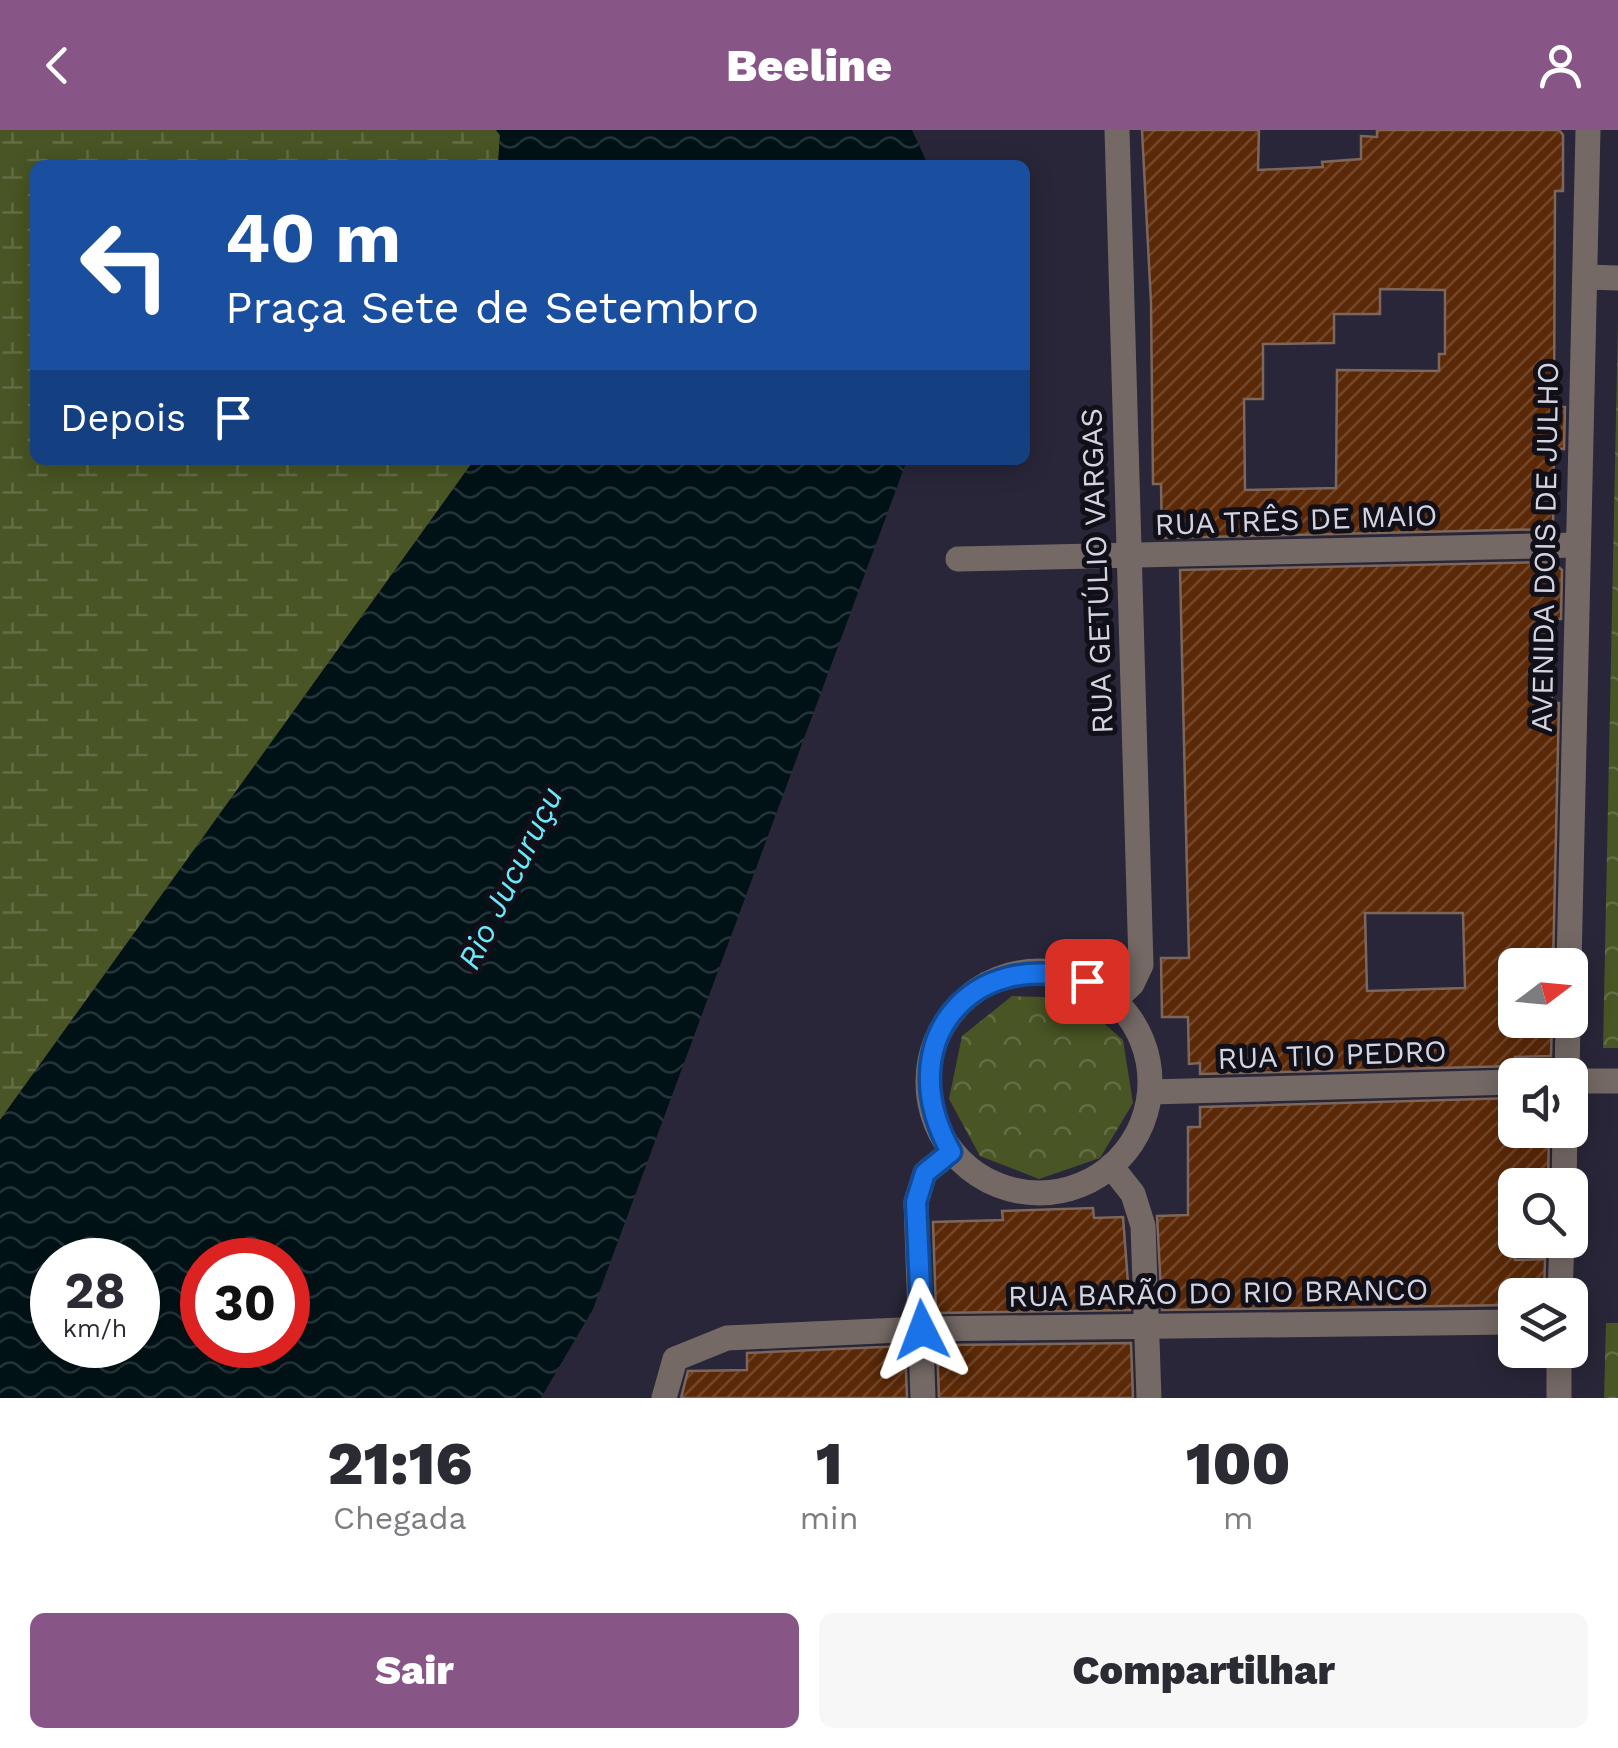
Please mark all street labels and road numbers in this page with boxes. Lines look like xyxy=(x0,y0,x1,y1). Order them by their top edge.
street label: AVENIDA DOIS DE JULHO xyxy=(1524,361,1565,733)
street label: RUA GETÚLIO VARGAS xyxy=(1073,408,1120,734)
street label: RUA TRÊS DE MAIO xyxy=(1154,497,1438,542)
street label: RUA TIO PEDRO xyxy=(1217,1033,1447,1076)
street label: RUA BARÃO DO RIO BRANCO xyxy=(1008,1271,1428,1314)

